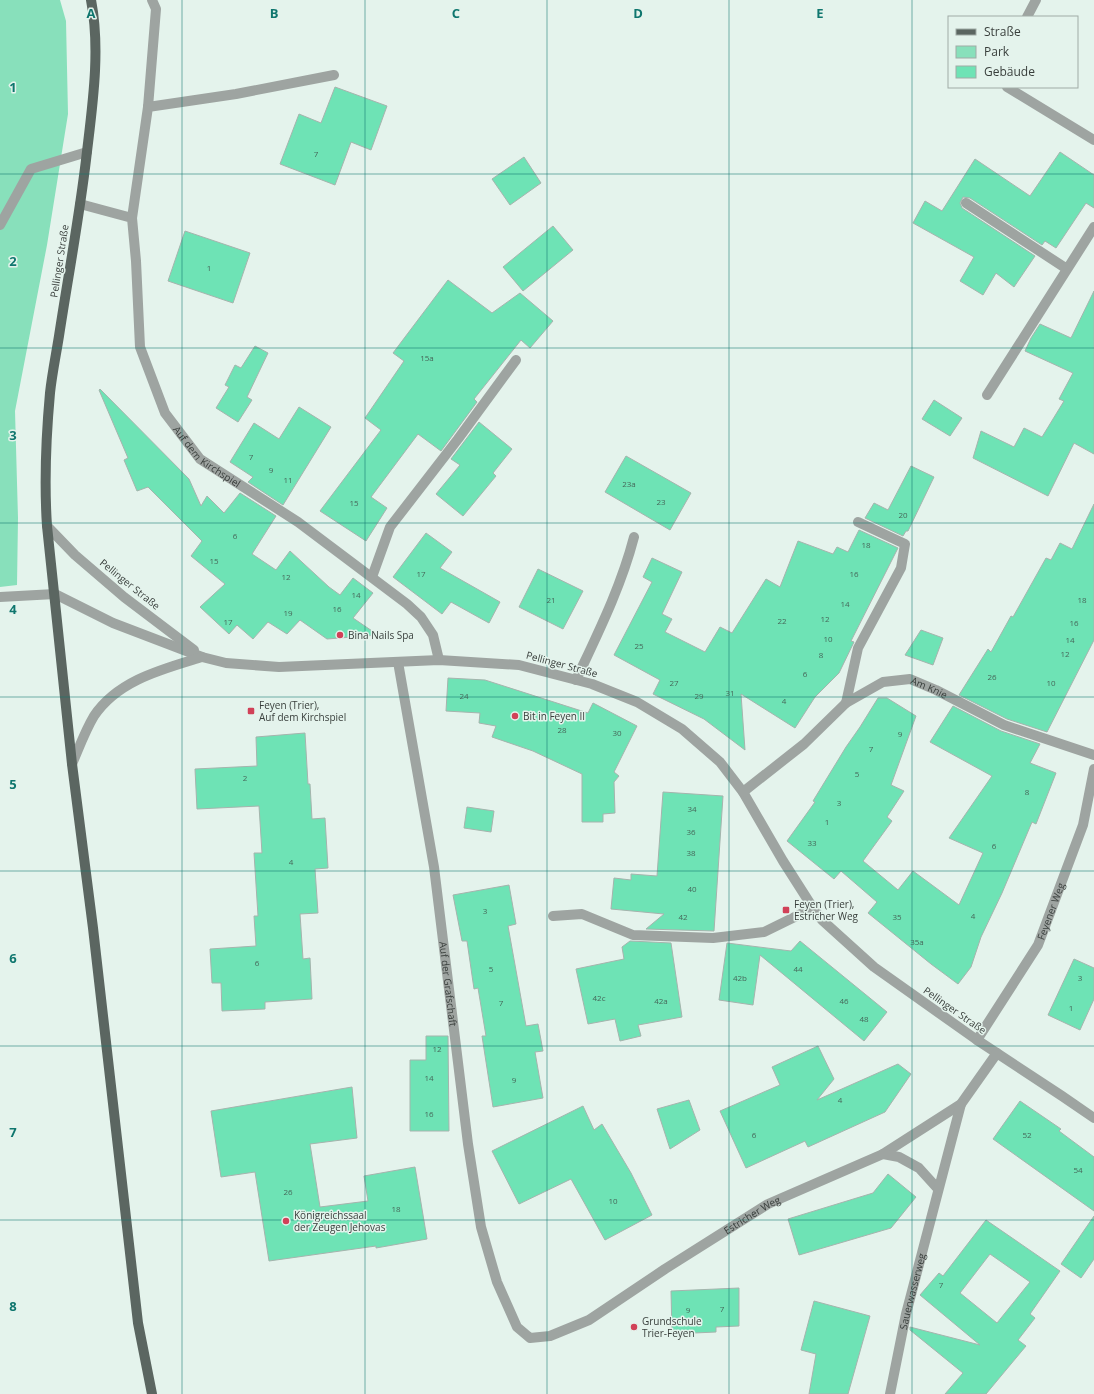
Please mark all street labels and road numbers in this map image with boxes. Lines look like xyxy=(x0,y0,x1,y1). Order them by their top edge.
street label: Pellinger Straße xyxy=(46,223,72,298)
street label: Auf dem Kirchspiel xyxy=(170,423,243,490)
street label: Pellinger Straße xyxy=(97,555,163,613)
street label: Pellinger Straße xyxy=(525,648,600,680)
street label: Am Knie xyxy=(909,673,950,702)
street label: Feyener Weg xyxy=(1034,880,1068,942)
street label: Auf der Grafschaft xyxy=(436,941,461,1028)
street label: Pellinger Straße xyxy=(921,983,989,1037)
street label: Estricher Weg xyxy=(721,1192,783,1237)
street label: Sauerwasserweg xyxy=(896,1251,929,1331)

